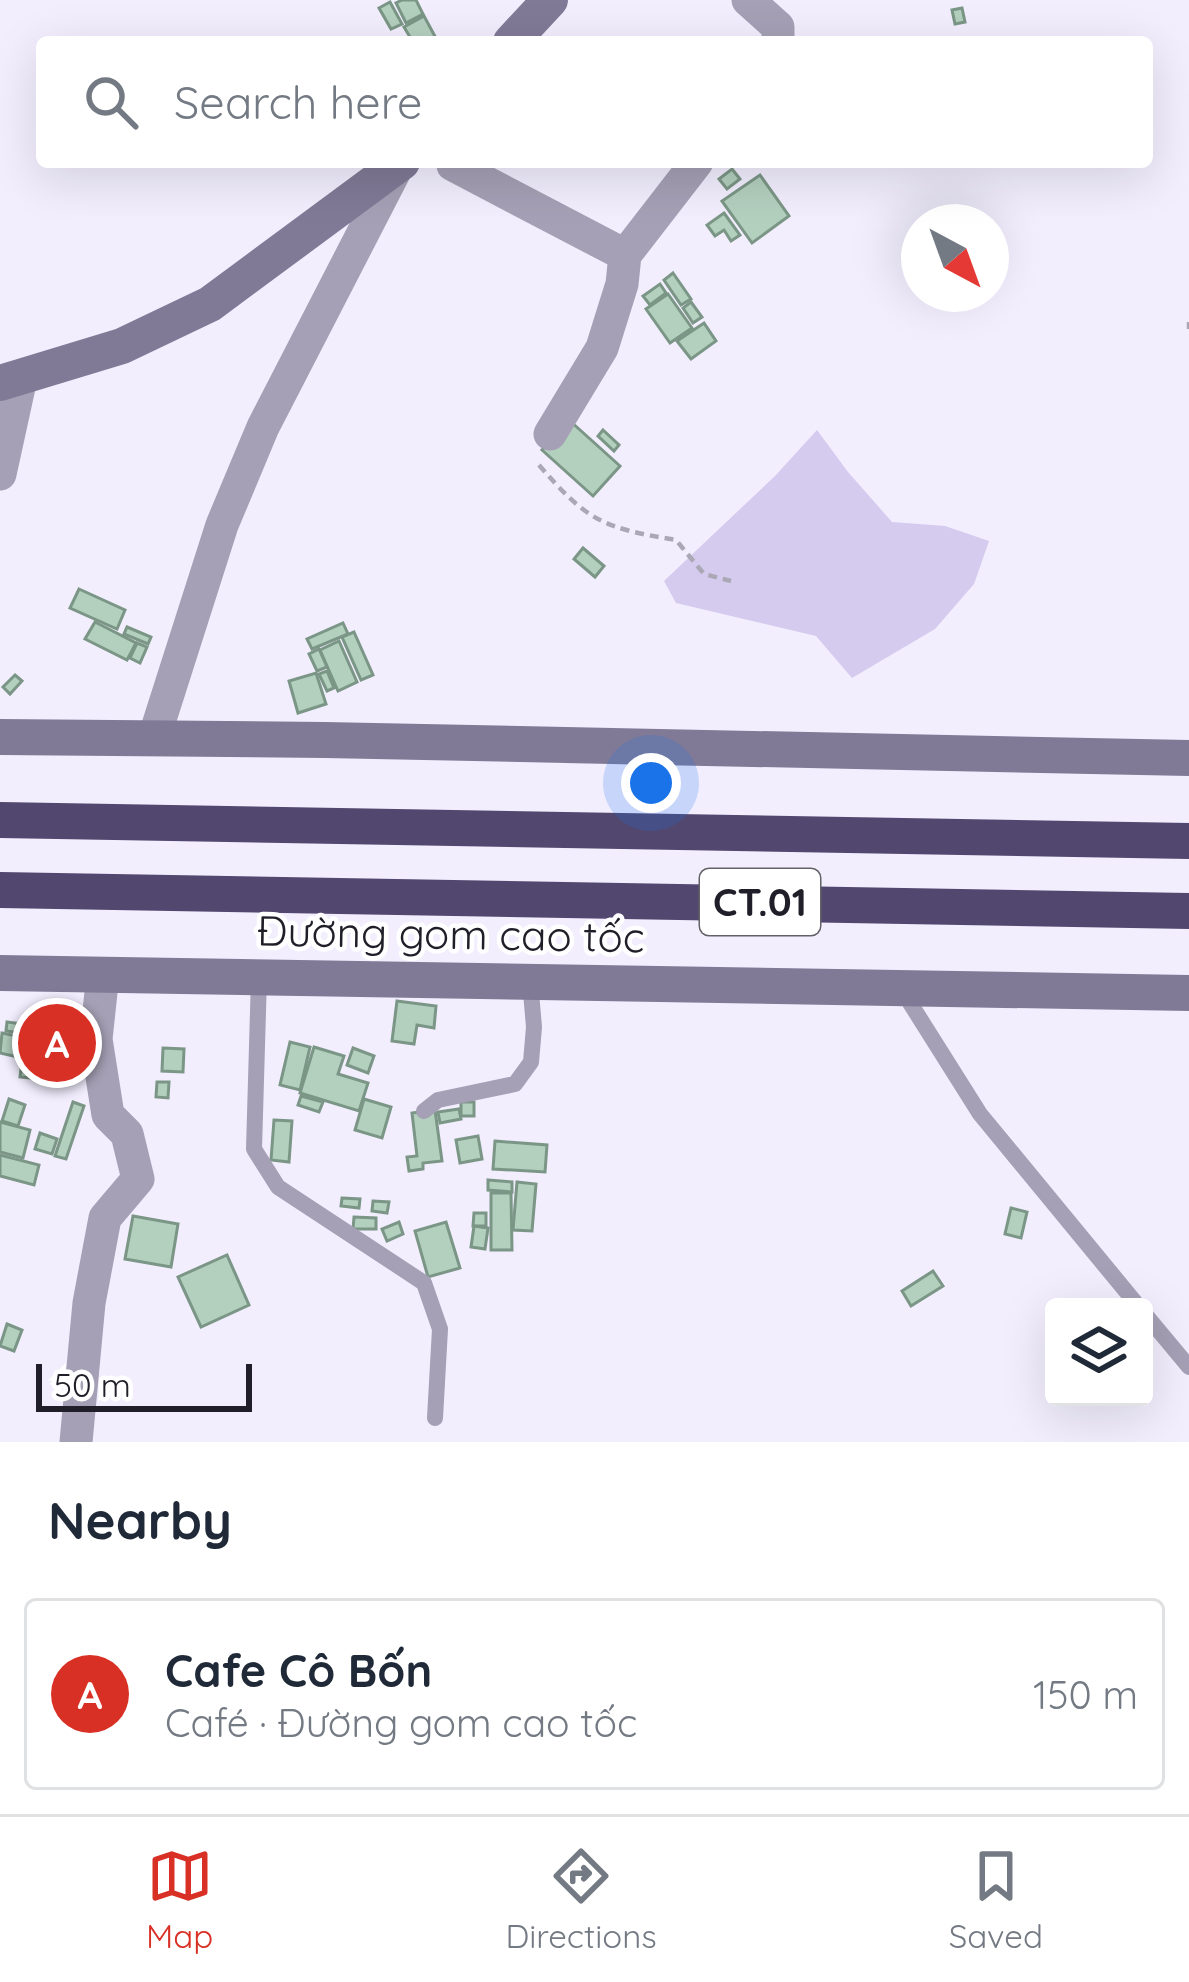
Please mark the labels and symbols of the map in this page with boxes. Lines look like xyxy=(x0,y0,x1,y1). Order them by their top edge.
north arrow xyxy=(901,204,1009,312)
your location xyxy=(621,753,681,813)
road number: CT.01 xyxy=(700,869,820,935)
street label: Đường gom cao tốc xyxy=(257,904,645,963)
pin: A xyxy=(18,998,96,1088)
scale bar xyxy=(36,1358,252,1411)

